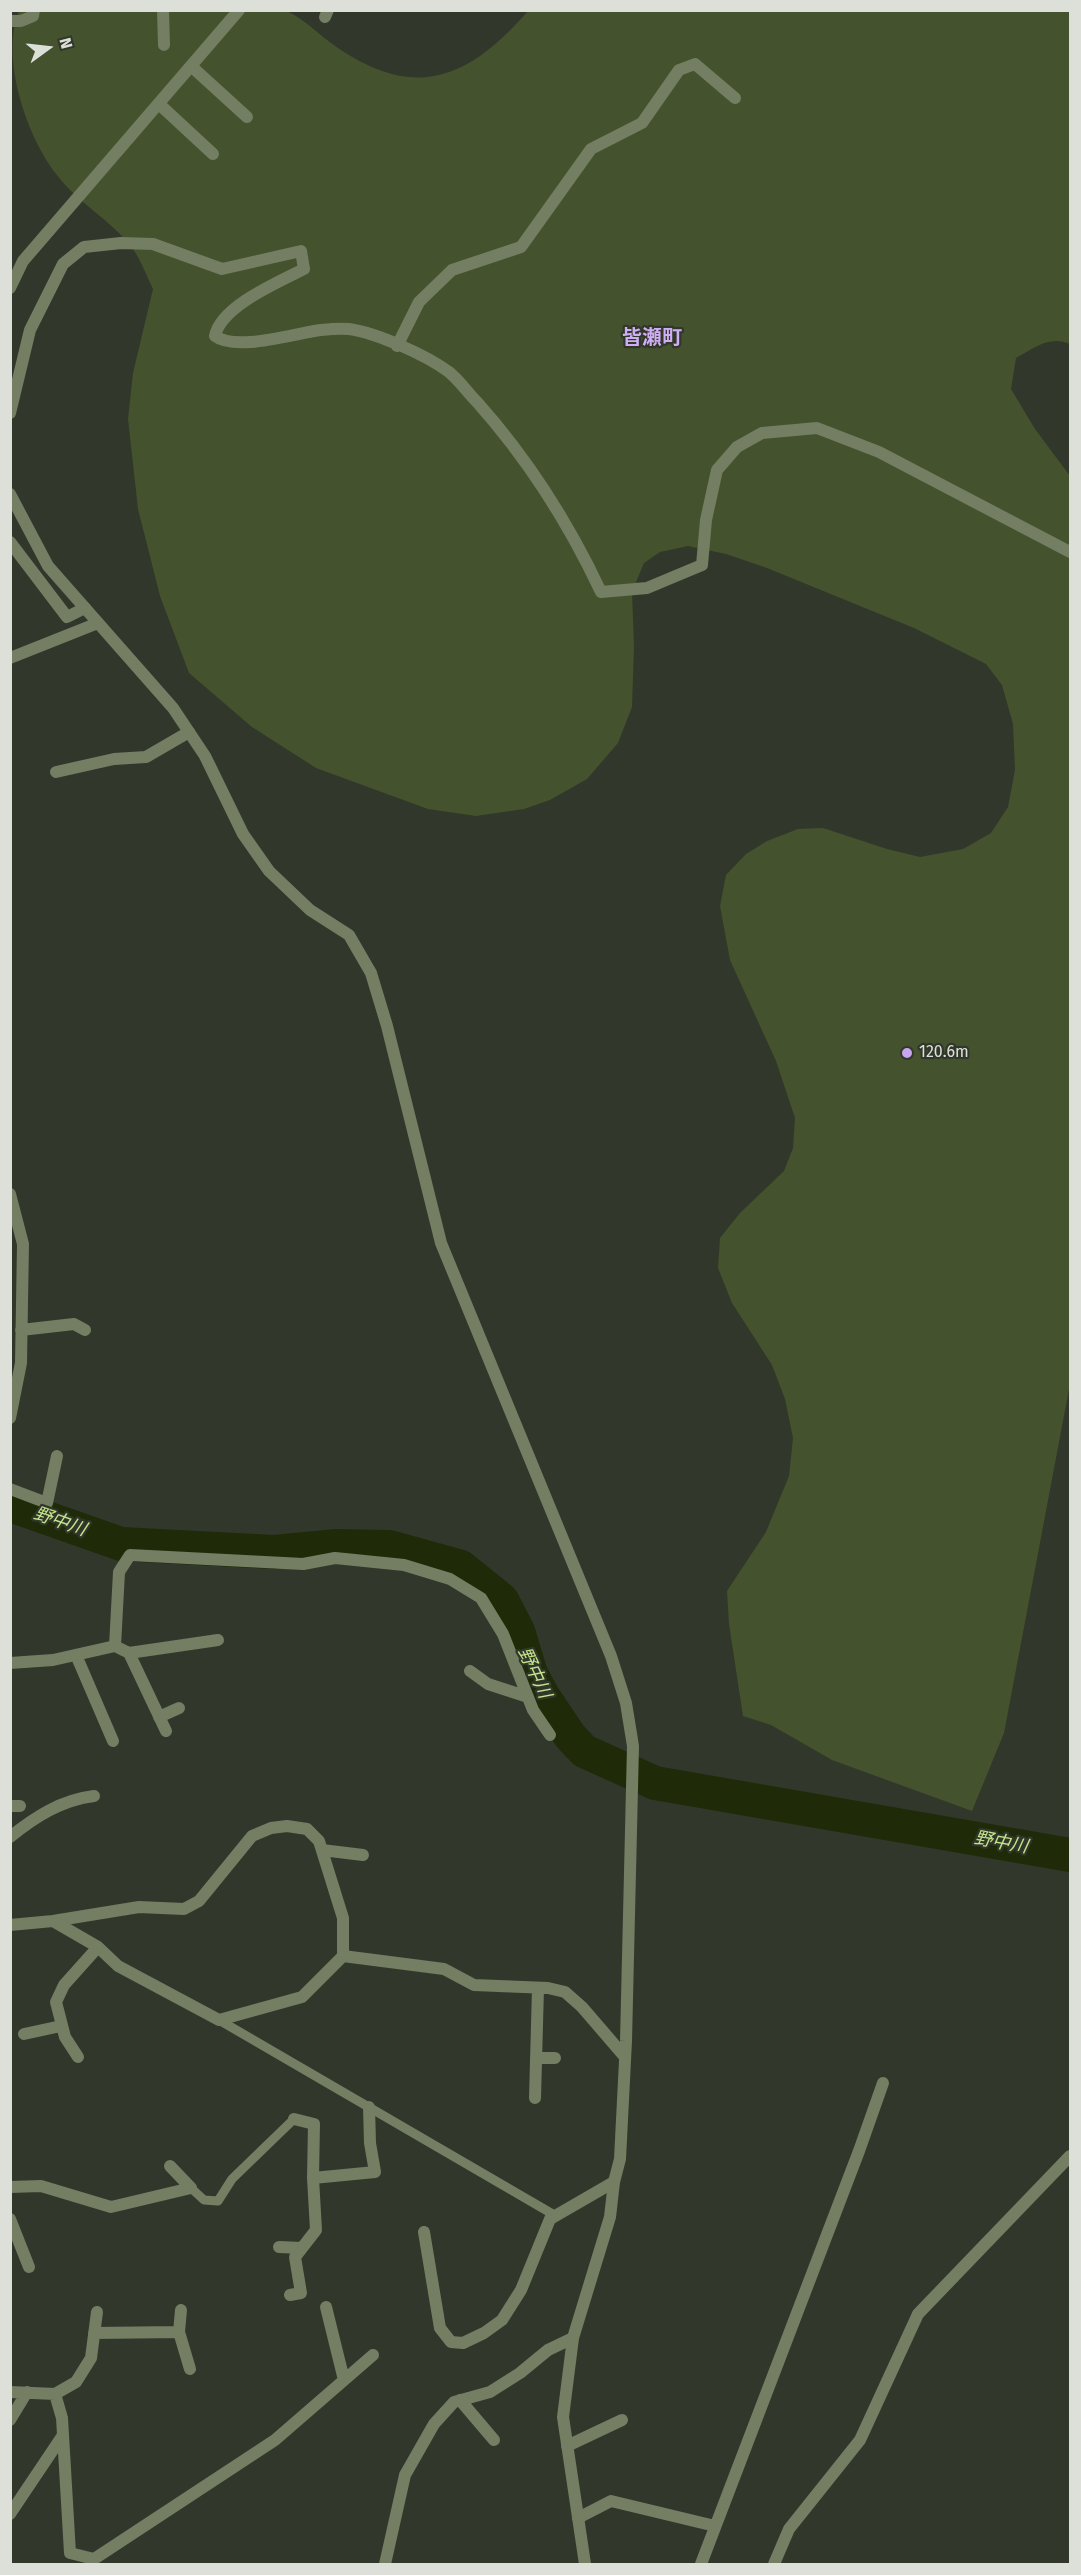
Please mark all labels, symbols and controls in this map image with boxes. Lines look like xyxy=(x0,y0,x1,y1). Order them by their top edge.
north arrow xyxy=(18,18,78,78)
text: N xyxy=(55,36,76,51)
district label: 皆瀬町 xyxy=(622,326,682,350)
place label: 120.6m xyxy=(919,1043,969,1063)
marker: 120.6m xyxy=(900,1046,914,1060)
water label: 野中川 xyxy=(31,1503,89,1541)
water label: 野中川 xyxy=(513,1644,555,1702)
water label: 野中川 xyxy=(973,1828,1029,1858)

